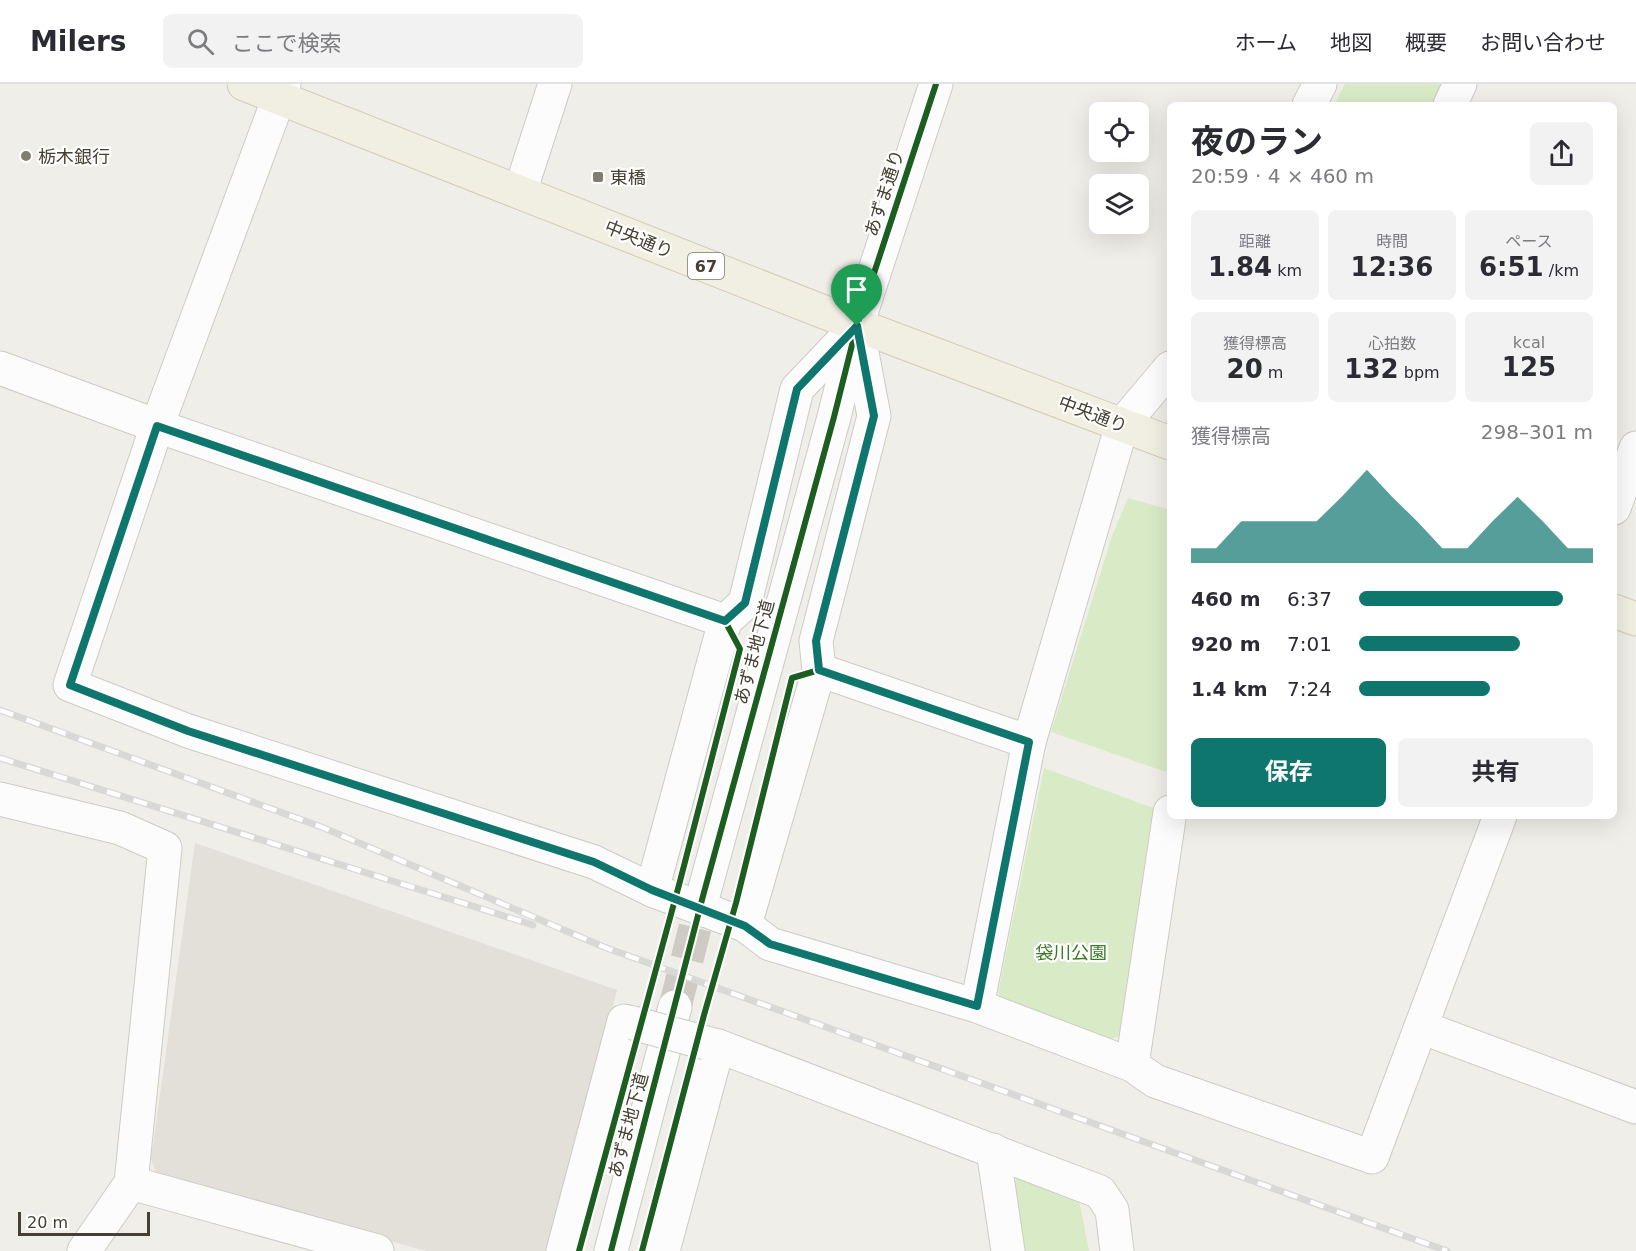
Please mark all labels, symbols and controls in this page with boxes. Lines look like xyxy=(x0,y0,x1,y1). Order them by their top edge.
search box xyxy=(163,14,583,68)
text: Milers xyxy=(30,25,127,58)
icon: search xyxy=(184,25,217,58)
text: ここで検索 xyxy=(232,31,342,56)
text: ホーム xyxy=(1235,31,1297,55)
text: 地図 xyxy=(1330,31,1372,55)
text: 概要 xyxy=(1405,31,1447,55)
text: お問い合わせ xyxy=(1480,31,1606,55)
map controls xyxy=(1089,102,1149,234)
button: locate xyxy=(1089,102,1149,162)
text: 夜のラン xyxy=(1191,122,1323,161)
button: share xyxy=(1530,122,1593,185)
place label: 栃木銀行 xyxy=(38,146,110,167)
street label: あずま通り xyxy=(860,147,908,239)
marker: 栃木銀行 xyxy=(19,149,33,163)
text: 20:59 · 4 × 460 m xyxy=(1191,164,1374,188)
place label: 東橋 xyxy=(610,167,646,188)
marker: 東橋 xyxy=(591,170,605,184)
button: layers xyxy=(1089,174,1149,234)
street label: 中央通り xyxy=(602,216,676,262)
text: 距離 xyxy=(1239,232,1271,251)
text: 時間 xyxy=(1376,232,1408,251)
text: ペース xyxy=(1505,232,1553,251)
text: 1.84 xyxy=(1208,252,1272,282)
text: 12:36 xyxy=(1351,252,1433,282)
text: 6:51 xyxy=(1479,252,1544,282)
road number: 67 xyxy=(688,253,724,279)
text: km xyxy=(1272,261,1302,280)
text: /km xyxy=(1544,261,1579,280)
pin xyxy=(831,264,882,326)
icon: arrive xyxy=(840,273,873,306)
text: kcal xyxy=(1513,333,1545,352)
text: 獲得標高 xyxy=(1223,334,1287,353)
text: 心拍数 xyxy=(1368,334,1416,353)
text: 125 xyxy=(1502,352,1556,382)
text: 20 xyxy=(1227,354,1263,384)
text: 132 xyxy=(1344,354,1399,384)
text: m xyxy=(1263,363,1283,382)
text: bpm xyxy=(1399,363,1440,382)
street label: 中央通り xyxy=(1056,391,1130,437)
text: 298–301 m xyxy=(1481,420,1593,444)
text: 獲得標高 xyxy=(1191,424,1271,448)
text: 460 m xyxy=(1191,587,1261,611)
text: 6:37 xyxy=(1287,587,1332,611)
street label: あずま地下道 xyxy=(730,597,778,707)
text: 920 m xyxy=(1191,632,1261,656)
text: 7:01 xyxy=(1287,632,1332,656)
text: 1.4 km xyxy=(1191,677,1268,701)
text: 7:24 xyxy=(1287,677,1332,701)
button: 保存 xyxy=(1191,738,1386,807)
button: 共有 xyxy=(1398,738,1593,807)
park label: 袋川公園 xyxy=(1035,942,1107,963)
street label: あずま地下道 xyxy=(604,1070,652,1180)
scale bar xyxy=(18,1209,150,1236)
text: 20 m xyxy=(27,1213,68,1232)

